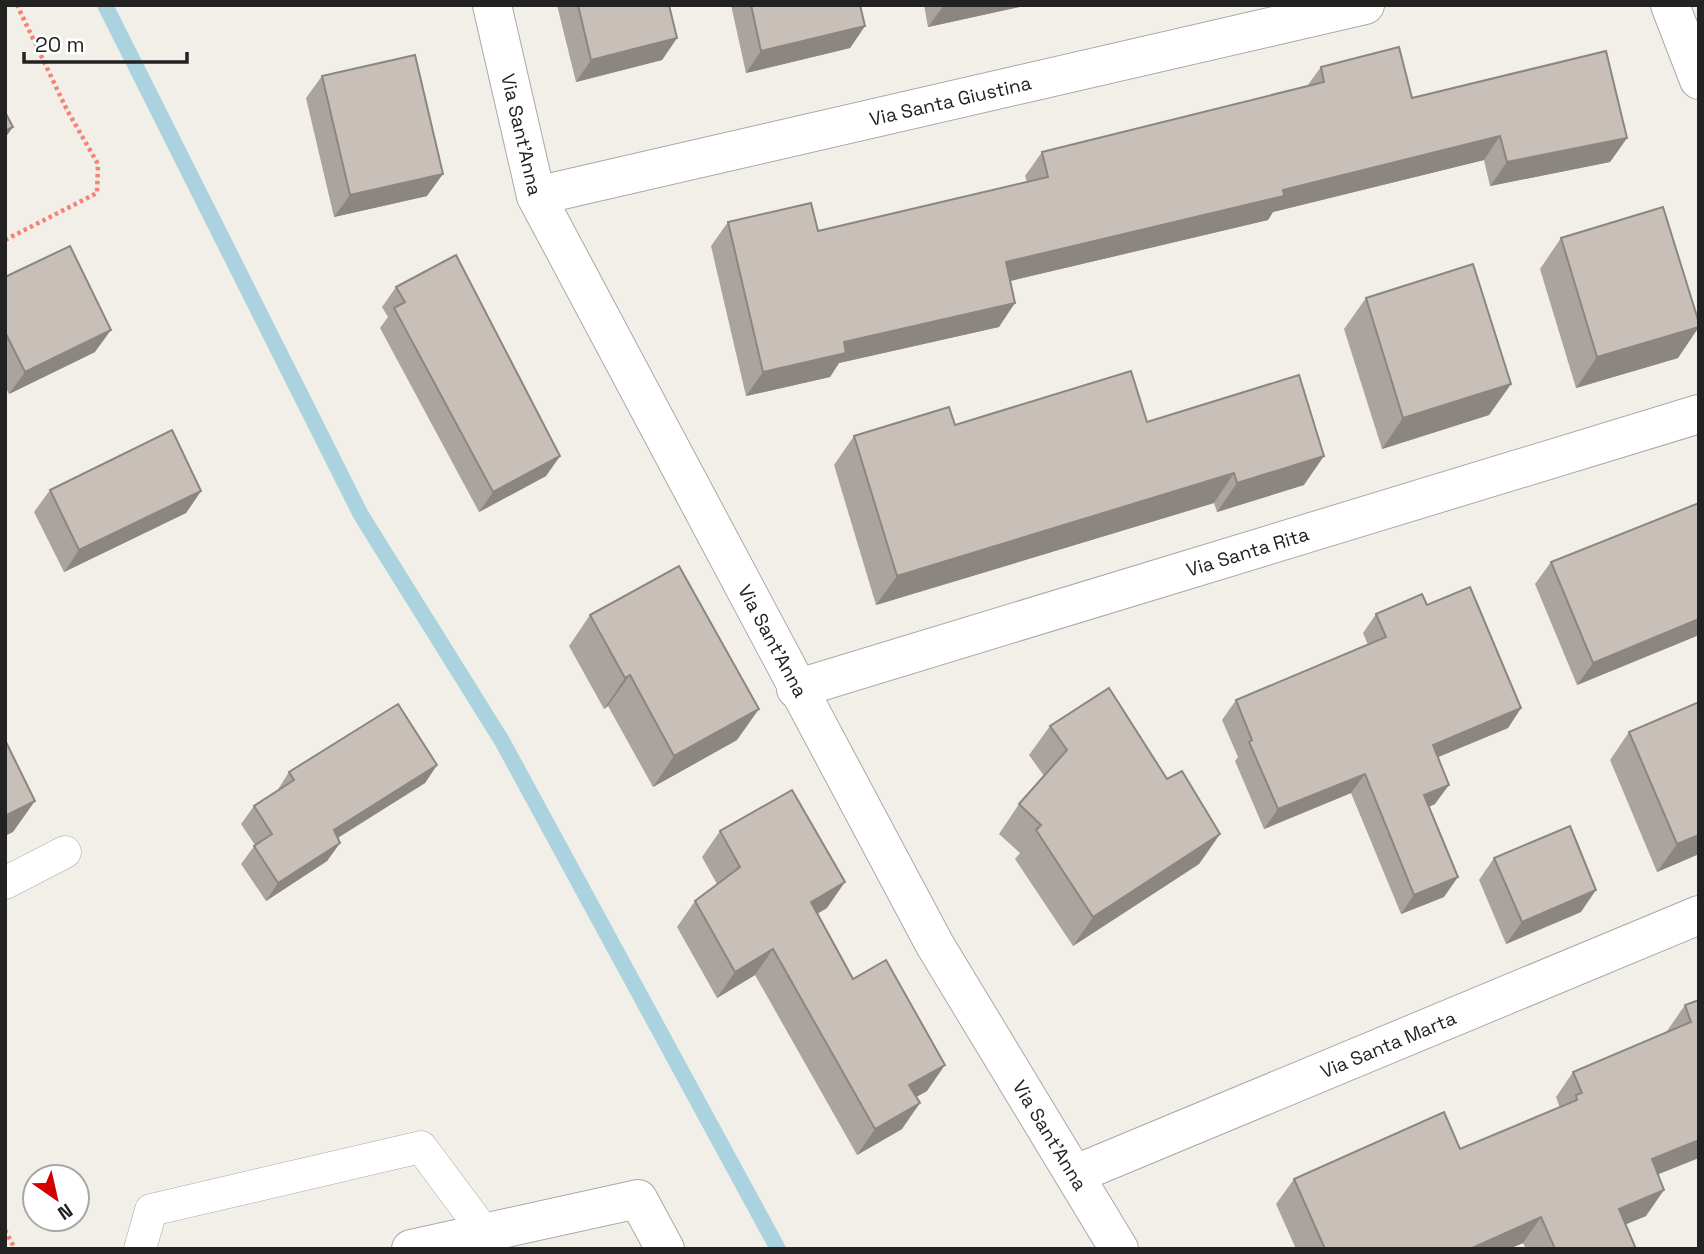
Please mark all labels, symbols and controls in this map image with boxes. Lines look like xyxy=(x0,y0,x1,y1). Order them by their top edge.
scale bar xyxy=(24,21,187,65)
text: 20 m xyxy=(35,31,85,58)
street label: Via Santa Giustina xyxy=(867,70,1034,131)
street label: Via Sant'Anna xyxy=(496,71,548,198)
street label: Via Santa Rita xyxy=(1183,521,1312,582)
street label: Via Sant'Anna xyxy=(733,580,813,702)
street label: Via Santa Marta xyxy=(1316,1005,1460,1084)
street label: Via Sant'Anna xyxy=(1007,1076,1093,1195)
north arrow xyxy=(21,1163,91,1233)
text: N xyxy=(53,1198,77,1226)

